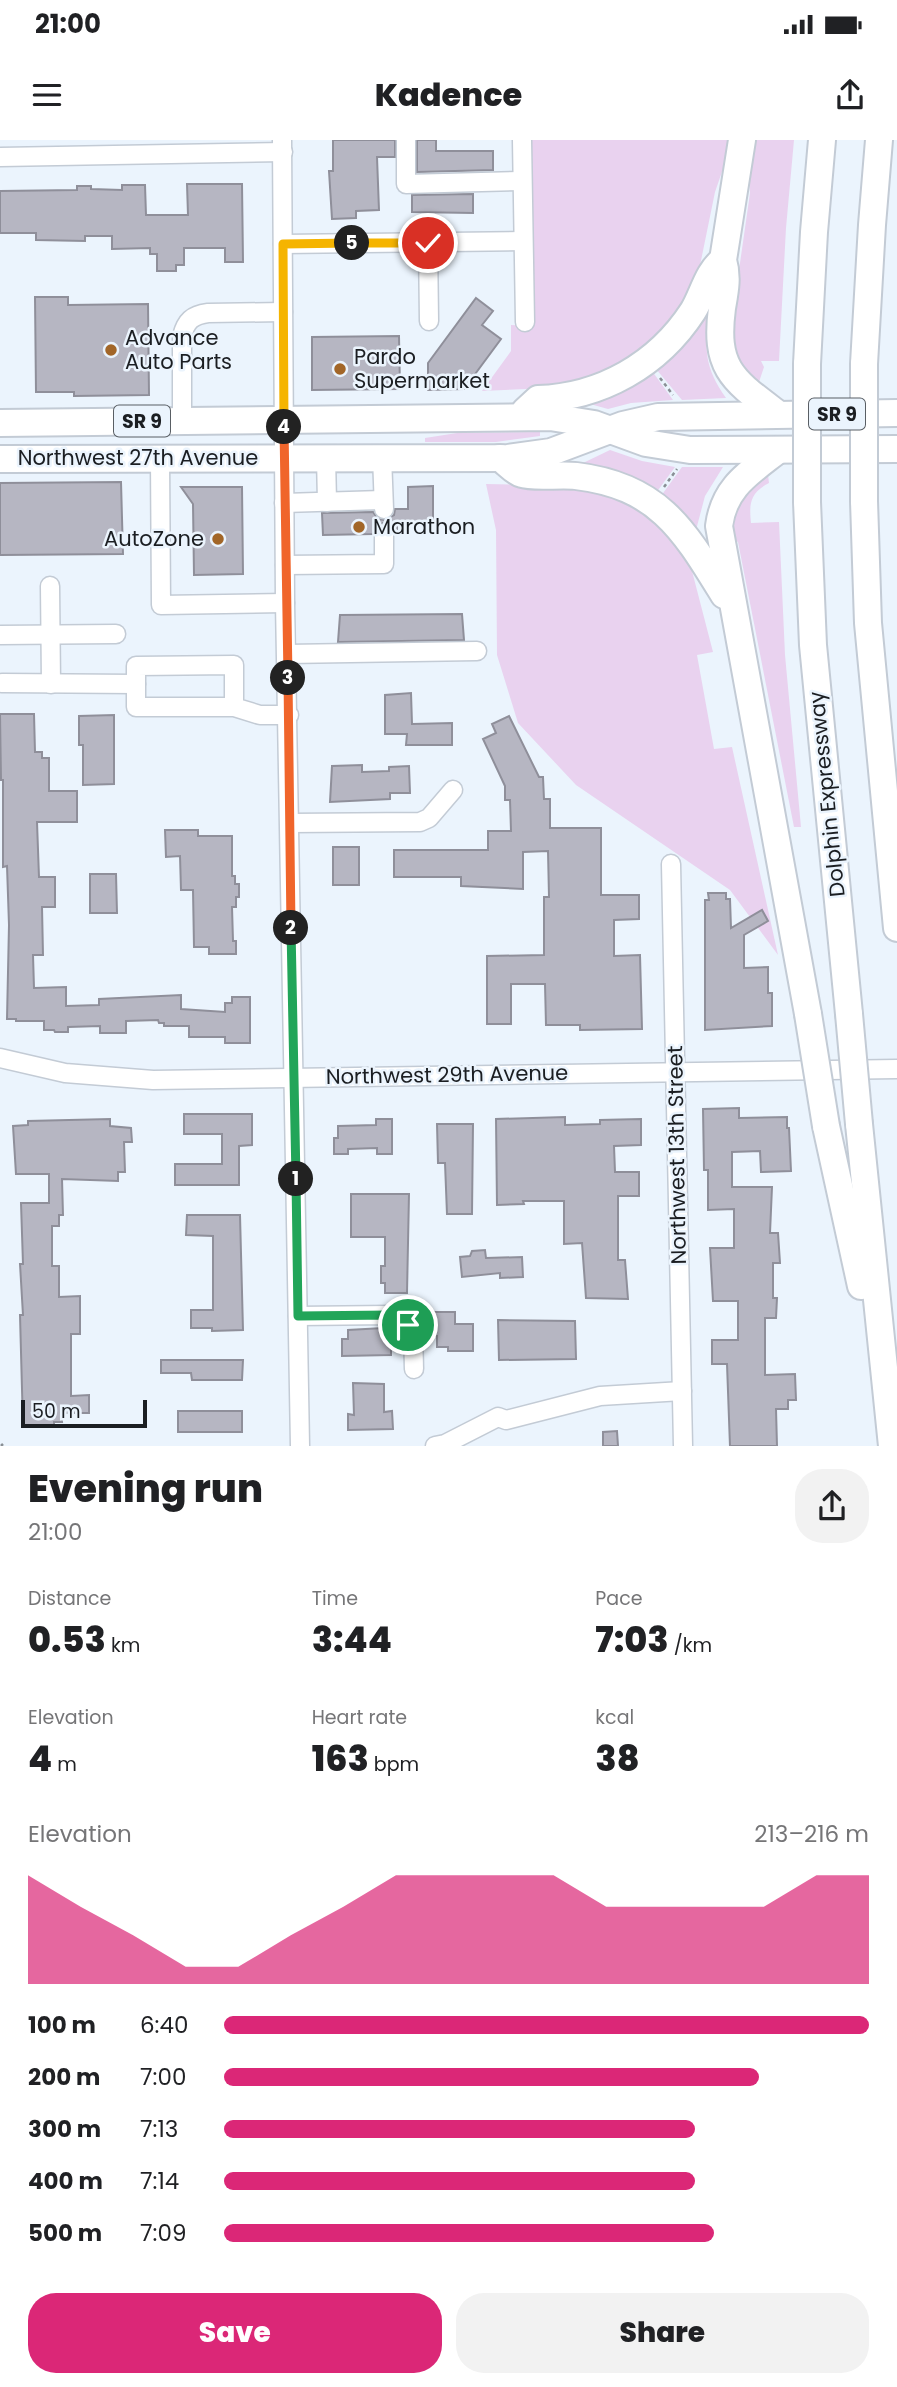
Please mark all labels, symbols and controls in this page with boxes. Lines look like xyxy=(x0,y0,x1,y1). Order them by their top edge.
text: 21:00 xyxy=(35,6,101,42)
text: Kadence xyxy=(375,72,522,117)
icon: menu xyxy=(28,76,66,114)
icon: share xyxy=(831,76,869,114)
pin xyxy=(398,213,458,273)
icon: check xyxy=(409,224,447,262)
pin: 5 xyxy=(334,226,370,260)
text: 5 xyxy=(345,229,358,256)
place label: Advance Auto Parts xyxy=(125,323,232,376)
marker: Advance Auto Parts xyxy=(103,342,119,358)
place label: Pardo Supermarket xyxy=(354,342,490,395)
marker: Pardo Supermarket xyxy=(332,361,348,377)
road number: SR 9 xyxy=(809,398,865,430)
road number: SR 9 xyxy=(114,406,170,436)
pin: 4 xyxy=(266,410,302,444)
text: 4 xyxy=(277,413,290,440)
street label: Northwest 27th Avenue xyxy=(18,443,258,472)
place label: Marathon xyxy=(373,512,475,541)
marker: Marathon xyxy=(351,519,367,535)
place label: AutoZone xyxy=(104,524,204,553)
marker: AutoZone xyxy=(210,531,226,547)
pin: 3 xyxy=(270,660,306,696)
text: 3 xyxy=(282,664,293,691)
street label: Dolphin Expressway xyxy=(801,690,852,898)
pin: 2 xyxy=(274,910,308,946)
text: 2 xyxy=(285,914,296,941)
street label: Northwest 13th Street xyxy=(660,1045,693,1265)
street label: Northwest 29th Avenue xyxy=(326,1058,568,1091)
pin: 1 xyxy=(278,1161,314,1196)
text: 1 xyxy=(292,1165,299,1192)
pin xyxy=(378,1295,438,1355)
icon: arrive xyxy=(389,1306,427,1344)
scale bar xyxy=(21,1396,147,1428)
text: 50 m xyxy=(32,1398,81,1425)
text: Evening run xyxy=(28,1462,263,1515)
button: share xyxy=(795,1469,869,1543)
text: 21:00 xyxy=(28,1516,82,1548)
text: Distance xyxy=(28,1585,111,1612)
text: Time xyxy=(312,1585,358,1612)
text: Pace xyxy=(595,1585,643,1612)
text: 0.53 xyxy=(28,1615,106,1664)
text: 3:44 xyxy=(312,1615,392,1664)
text: 7:03 xyxy=(595,1615,669,1664)
text: km xyxy=(106,1632,140,1659)
text: /km xyxy=(669,1632,712,1659)
text: Elevation xyxy=(28,1704,114,1731)
text: Heart rate xyxy=(312,1704,407,1731)
text: kcal xyxy=(595,1704,634,1731)
text: 4 xyxy=(28,1734,52,1783)
text: 163 xyxy=(312,1734,369,1783)
text: 38 xyxy=(595,1734,640,1783)
text: m xyxy=(52,1751,77,1778)
text: bpm xyxy=(369,1751,419,1778)
text: Elevation xyxy=(28,1818,132,1850)
text: 213–216 m xyxy=(754,1818,869,1850)
text: 100 m xyxy=(28,2009,96,2041)
text: 6:40 xyxy=(140,2009,188,2041)
text: 200 m xyxy=(28,2061,100,2093)
text: 7:00 xyxy=(140,2061,186,2093)
text: 300 m xyxy=(28,2113,101,2145)
text: 7:13 xyxy=(140,2113,178,2145)
text: 400 m xyxy=(28,2165,103,2197)
text: 7:14 xyxy=(140,2165,179,2197)
text: 500 m xyxy=(28,2217,102,2249)
text: 7:09 xyxy=(140,2217,186,2249)
button: Save xyxy=(28,2293,442,2373)
button: Share xyxy=(456,2293,869,2373)

